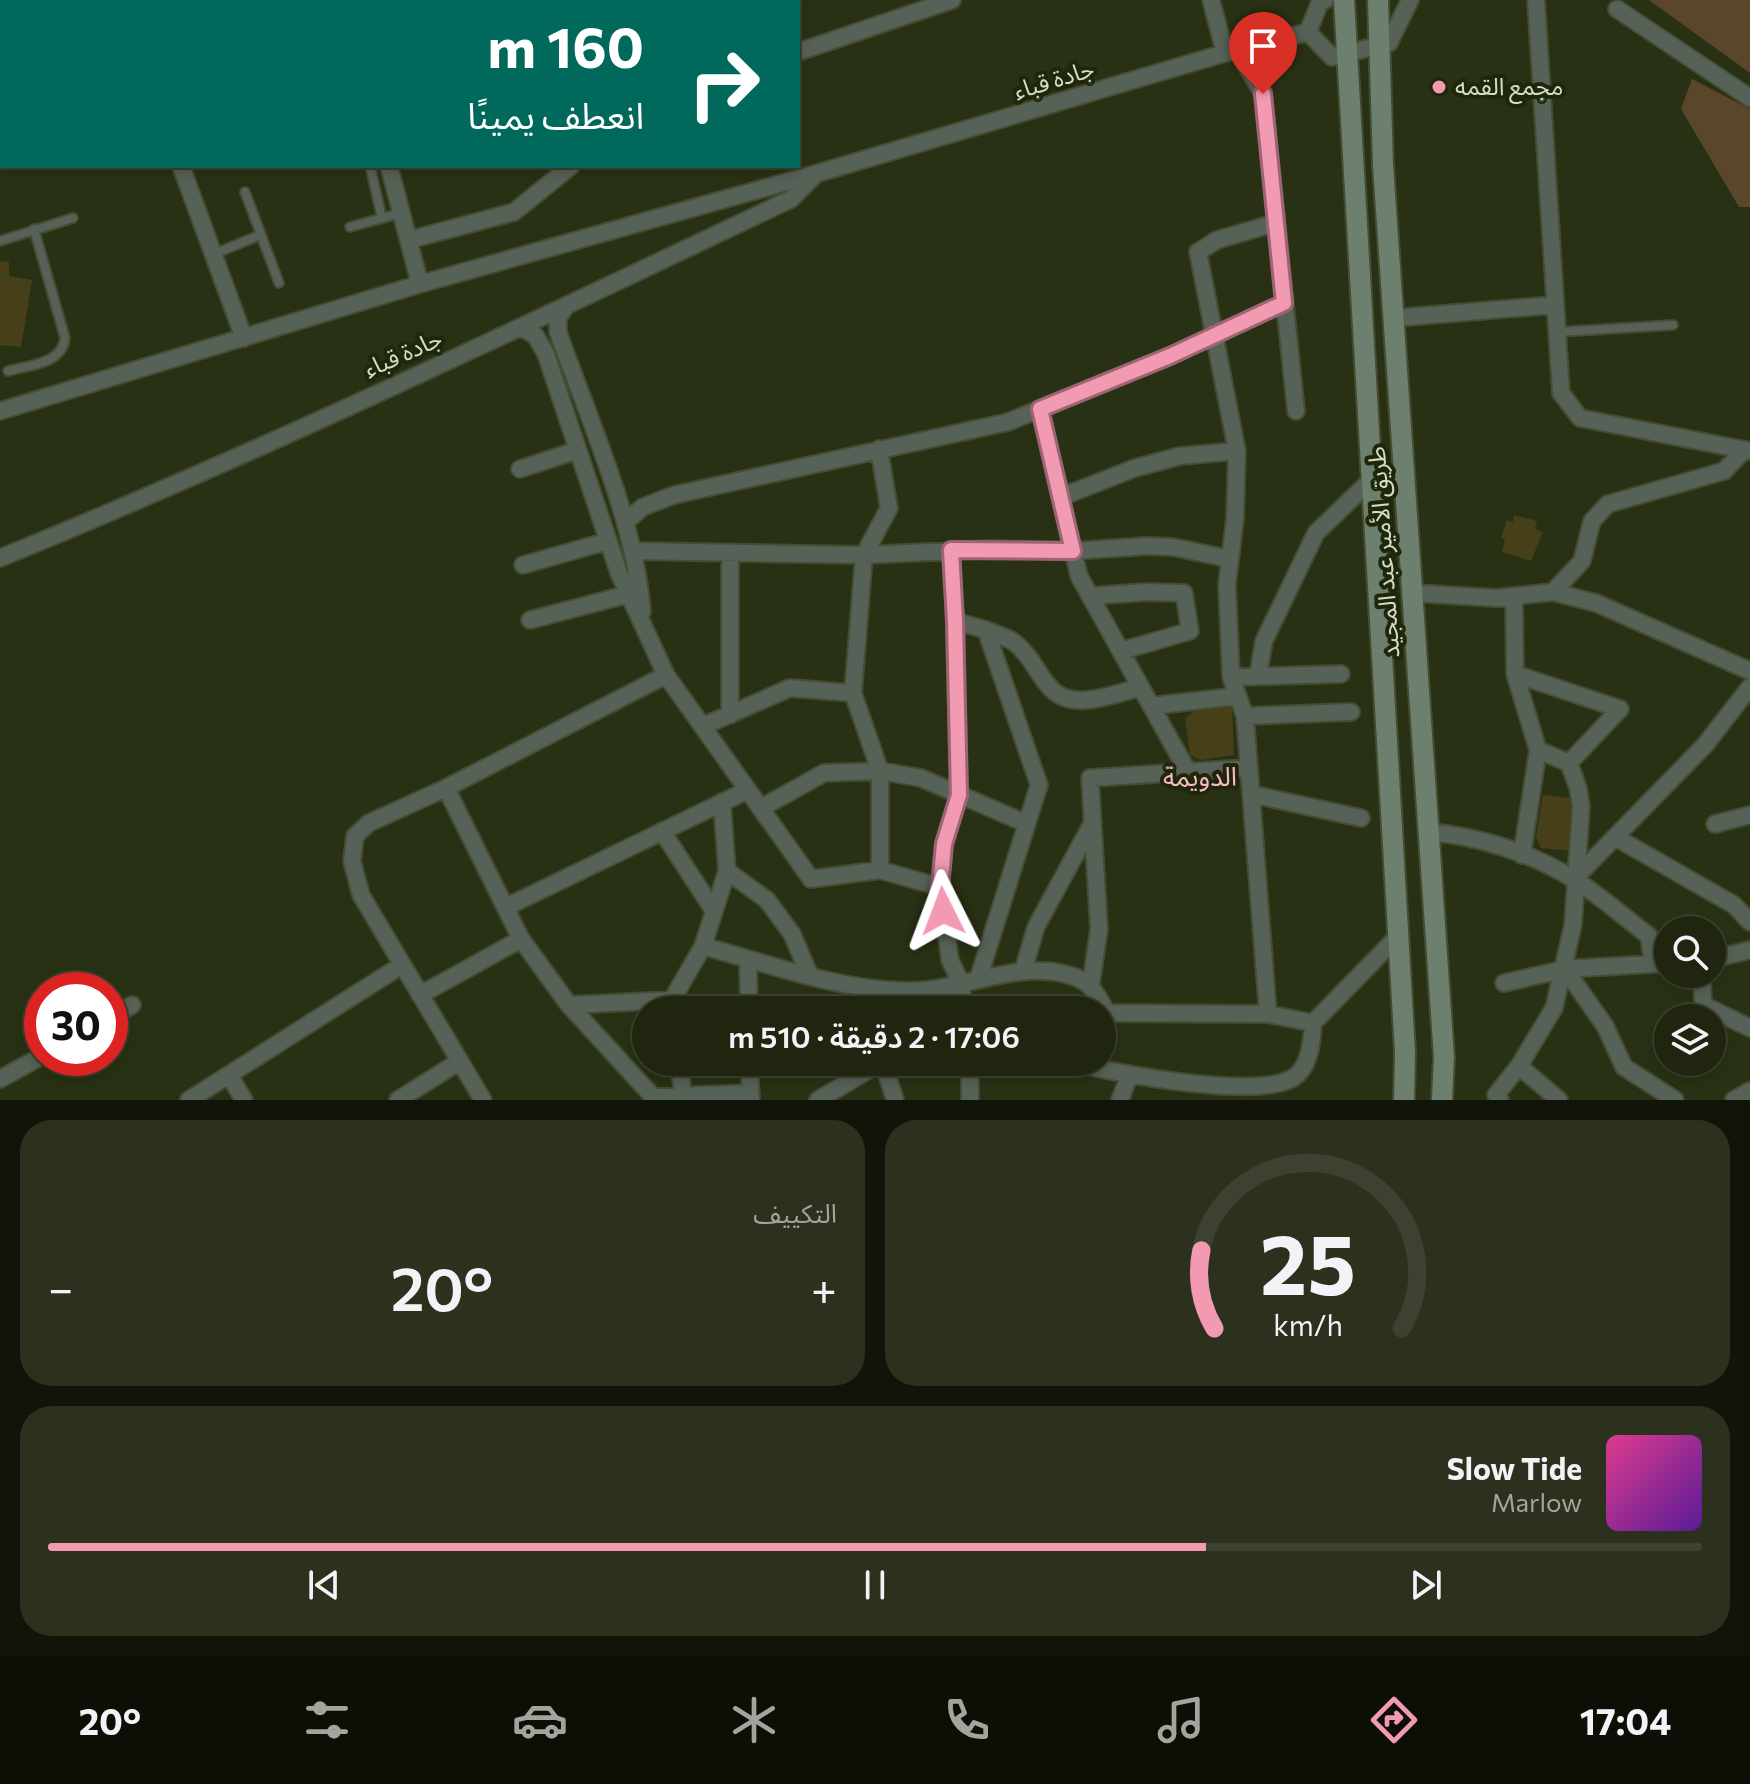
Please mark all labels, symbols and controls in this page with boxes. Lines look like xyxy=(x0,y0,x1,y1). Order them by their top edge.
text: 160 m xyxy=(487,11,644,80)
pin xyxy=(1229,12,1297,94)
icon: arrive xyxy=(1241,24,1285,68)
icon: right xyxy=(672,32,776,136)
street label: جادة قباء xyxy=(1010,53,1097,105)
place label: مجمع القمه xyxy=(1455,71,1563,104)
marker: مجمع القمه xyxy=(1430,78,1448,96)
text: انعطف يمينًا xyxy=(467,92,644,136)
street label: جادة قباء xyxy=(359,323,446,383)
street label: طريق الأمير عبد المجيد xyxy=(1361,445,1406,659)
district label: الدويمة xyxy=(1163,760,1237,792)
position arrow xyxy=(901,869,985,953)
map controls xyxy=(1654,916,1726,1076)
button: search xyxy=(1654,916,1726,988)
speed limit sign: 30 xyxy=(24,972,128,1076)
button: layers xyxy=(1654,1004,1726,1076)
text: 17:06 · 2 دقيقة · 510 m xyxy=(728,1017,1020,1054)
text: التكييف xyxy=(753,1197,837,1228)
text: 25 xyxy=(1260,1210,1355,1312)
text: 20° xyxy=(391,1250,493,1323)
text: − xyxy=(48,1260,73,1314)
text: + xyxy=(811,1260,837,1314)
text: km/h xyxy=(1273,1307,1342,1342)
text: Slow Tide xyxy=(1447,1449,1582,1486)
text: Marlow xyxy=(1491,1486,1582,1517)
icon: previous xyxy=(302,1563,346,1607)
icon: pause xyxy=(853,1563,897,1607)
icon: next xyxy=(1404,1563,1448,1607)
icon: filters xyxy=(299,1692,355,1748)
icon: car xyxy=(512,1692,568,1748)
icon: climate xyxy=(726,1692,782,1748)
icon: phone xyxy=(939,1692,995,1748)
icon: music xyxy=(1153,1692,1209,1748)
icon: directions xyxy=(1366,1692,1422,1748)
text: 20° xyxy=(79,1698,141,1742)
text: 17:04 xyxy=(1580,1698,1671,1742)

